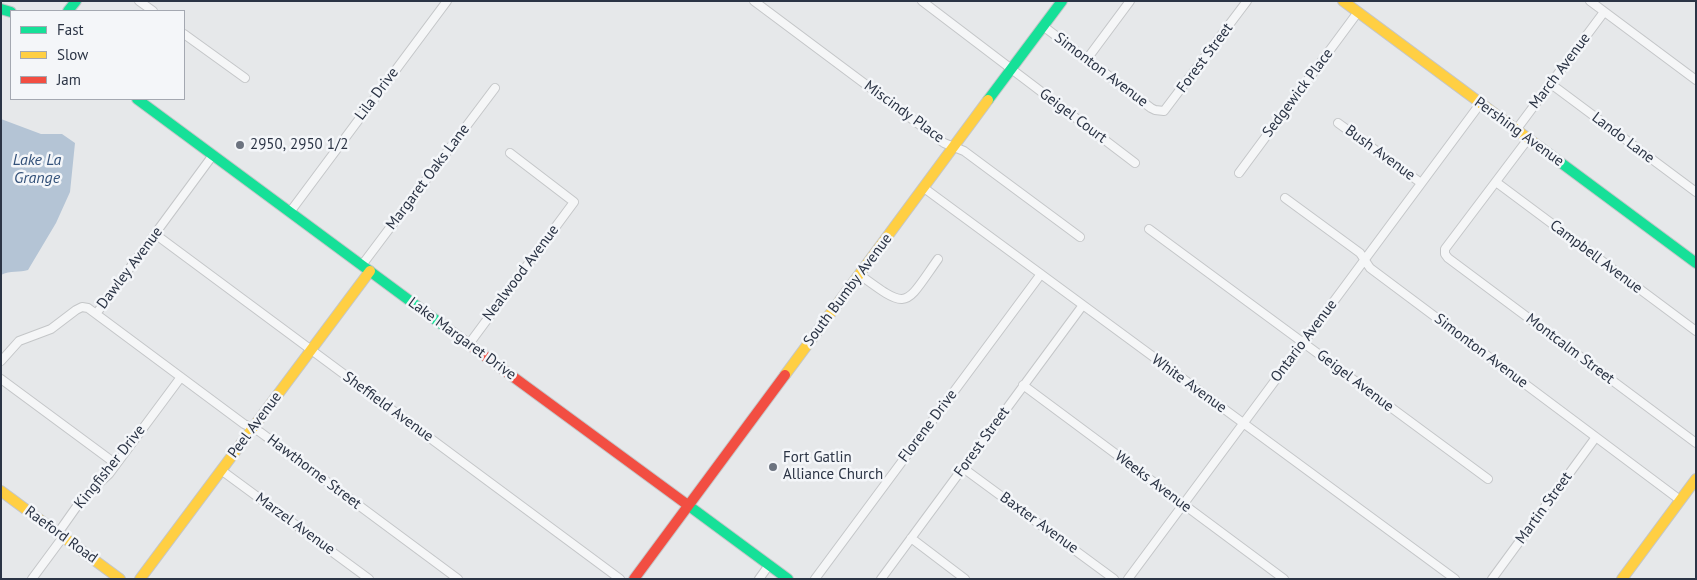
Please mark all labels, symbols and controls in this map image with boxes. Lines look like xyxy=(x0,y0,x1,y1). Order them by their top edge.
legend xyxy=(10,10,185,100)
text: Fast xyxy=(57,20,84,39)
street label: Forest Street xyxy=(1173,20,1237,96)
street label: Simonton Avenue xyxy=(1051,29,1151,111)
street label: March Avenue xyxy=(1526,30,1594,112)
text: Slow xyxy=(57,45,88,64)
street label: Sedgewick Place xyxy=(1259,45,1337,141)
street label: Lila Drive xyxy=(351,64,403,124)
text: Jam xyxy=(57,70,81,89)
street label: Miscindy Place xyxy=(860,77,948,147)
street label: Geigel Court xyxy=(1036,85,1110,147)
street label: Pershing Avenue xyxy=(1471,94,1567,170)
street label: Lando Lane xyxy=(1588,109,1658,167)
street label: Margaret Oaks Lane xyxy=(382,121,474,233)
street label: Bush Avenue xyxy=(1341,122,1419,184)
place label: 2950, 2950 1/2 xyxy=(250,136,348,154)
marker: 2950, 2950 1/2 xyxy=(234,139,246,151)
water label: Lake La Grange xyxy=(13,150,61,188)
street label: Campbell Avenue xyxy=(1546,216,1646,298)
street label: Nealwood Avenue xyxy=(479,222,563,324)
street label: Dawley Avenue xyxy=(93,224,167,312)
street label: South Bumby Avenue xyxy=(800,230,896,350)
street label: Lake Margaret Drive xyxy=(405,294,519,384)
street label: Ontario Avenue xyxy=(1267,296,1341,386)
street label: Simonton Avenue xyxy=(1431,310,1531,392)
street label: Montcalm Street xyxy=(1522,310,1618,388)
street label: Geigel Avenue xyxy=(1313,346,1397,416)
street label: White Avenue xyxy=(1148,351,1230,417)
street label: Sheffield Avenue xyxy=(339,368,437,446)
street label: Florene Drive xyxy=(895,386,961,466)
street label: Peel Avenue xyxy=(224,388,286,462)
street label: Forest Street xyxy=(951,403,1013,481)
street label: Kingfisher Drive xyxy=(71,422,149,512)
street label: Hawthorne Street xyxy=(263,431,365,513)
street label: Weeks Avenue xyxy=(1111,447,1195,517)
place label: Fort Gatlin Alliance Church xyxy=(783,449,883,484)
marker: Fort Gatlin Alliance Church xyxy=(767,461,779,473)
street label: Martin Street xyxy=(1512,469,1576,547)
street label: Marzel Avenue xyxy=(252,489,338,559)
street label: Baxter Avenue xyxy=(996,489,1082,557)
street label: Raeford Road xyxy=(21,503,101,567)

